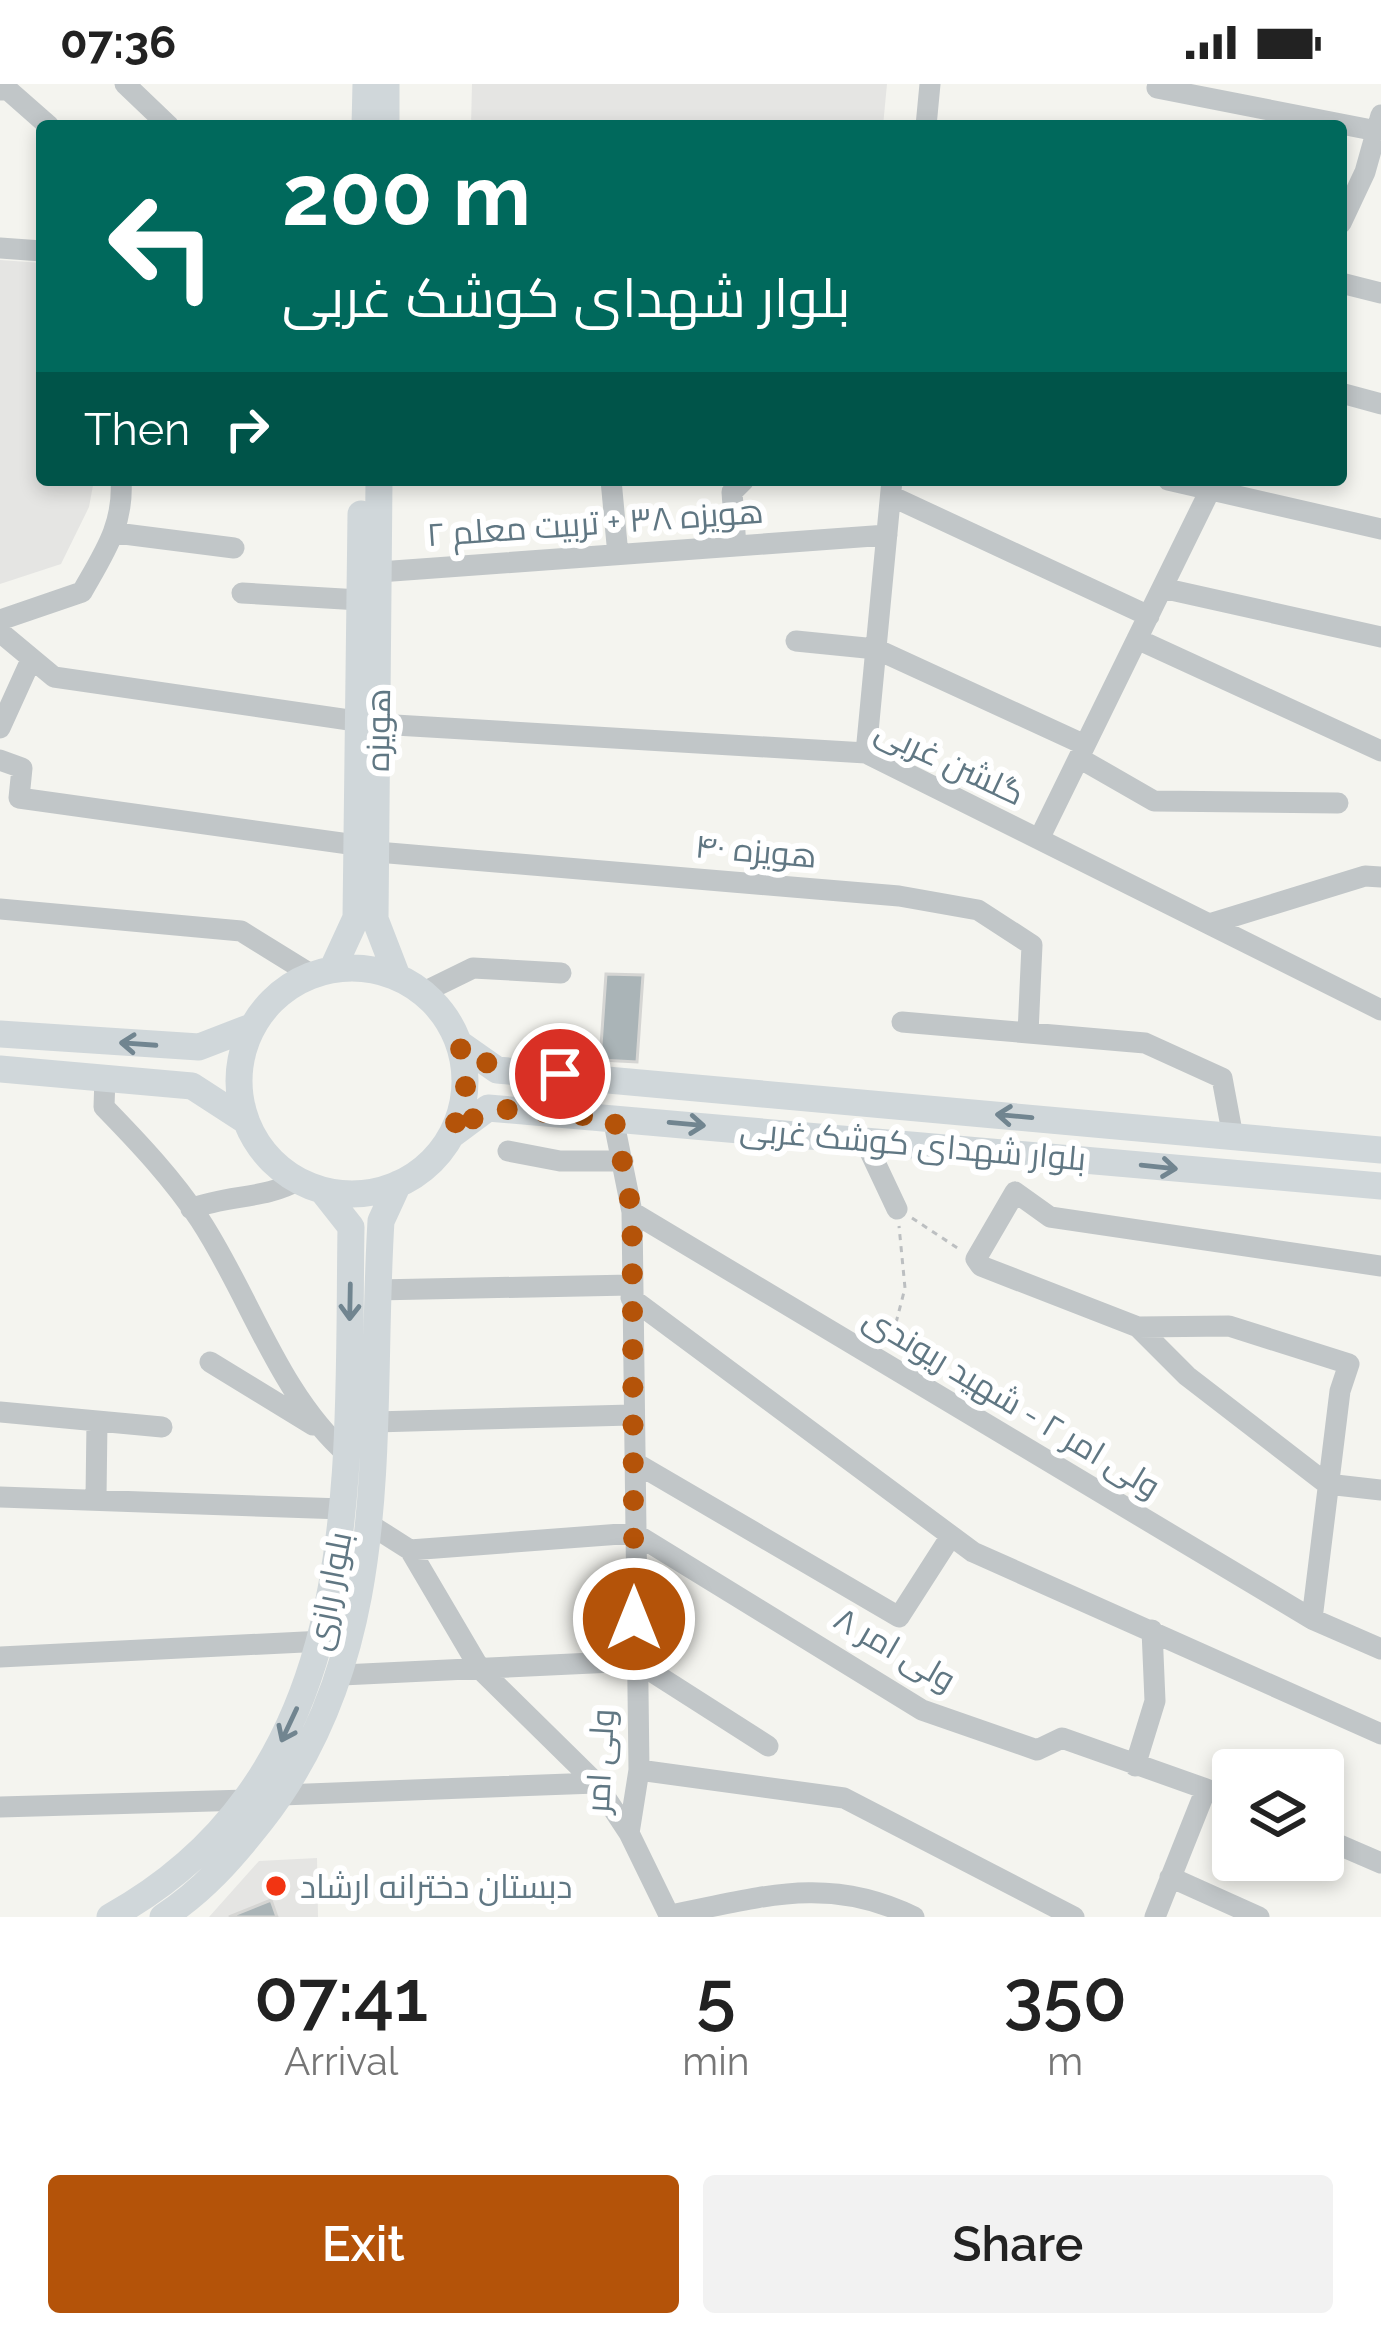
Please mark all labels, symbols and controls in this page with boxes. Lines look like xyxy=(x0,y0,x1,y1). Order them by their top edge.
text: 07:36 xyxy=(60,16,176,69)
text: 200 m xyxy=(282,146,531,245)
icon: left xyxy=(84,168,240,324)
text: بلوار شهدای کوشک غربی xyxy=(282,266,850,330)
icon: right xyxy=(214,396,280,462)
text: Then xyxy=(84,403,190,456)
street label: هویزه ۳۸ + تربیت معلم ۲ xyxy=(425,492,765,557)
street label: هویزه xyxy=(358,688,398,772)
street label: گلشن غربی xyxy=(869,711,1030,814)
street label: هویزه ۴۰ xyxy=(694,826,818,876)
pin xyxy=(509,1023,611,1125)
one-way arrow xyxy=(119,1033,158,1056)
icon: arrive xyxy=(527,1041,593,1107)
one-way arrow xyxy=(995,1104,1034,1127)
street label: بلوار شهدای کوشک غربی xyxy=(738,1109,1088,1180)
one-way arrow xyxy=(666,1113,705,1136)
one-way arrow xyxy=(1138,1157,1177,1179)
one-way arrow xyxy=(338,1282,361,1321)
street label: ولی امر ۲ - شهید ریوندی xyxy=(856,1298,1167,1507)
street label: بلوار رازی xyxy=(298,1528,360,1654)
position arrow xyxy=(571,1556,697,1682)
street label: ولی امر ۸ xyxy=(827,1599,963,1700)
one-way arrow xyxy=(277,1706,299,1742)
street label: ولی امر xyxy=(578,1708,623,1816)
map controls xyxy=(1212,1749,1344,1881)
button: layers xyxy=(1212,1749,1344,1881)
place label: دبستان دخترانه ارشاد xyxy=(300,1867,573,1906)
marker: دبستان دخترانه ارشاد xyxy=(263,1873,289,1899)
text: 07:41 xyxy=(254,1953,428,2038)
text: 5 xyxy=(696,1953,736,2038)
text: 350 xyxy=(1003,1953,1127,2038)
text: Arrival xyxy=(284,2038,398,2084)
text: min xyxy=(682,2038,749,2084)
text: m xyxy=(1047,2038,1083,2084)
button: Exit xyxy=(48,2175,679,2313)
button: Share xyxy=(703,2175,1333,2313)

